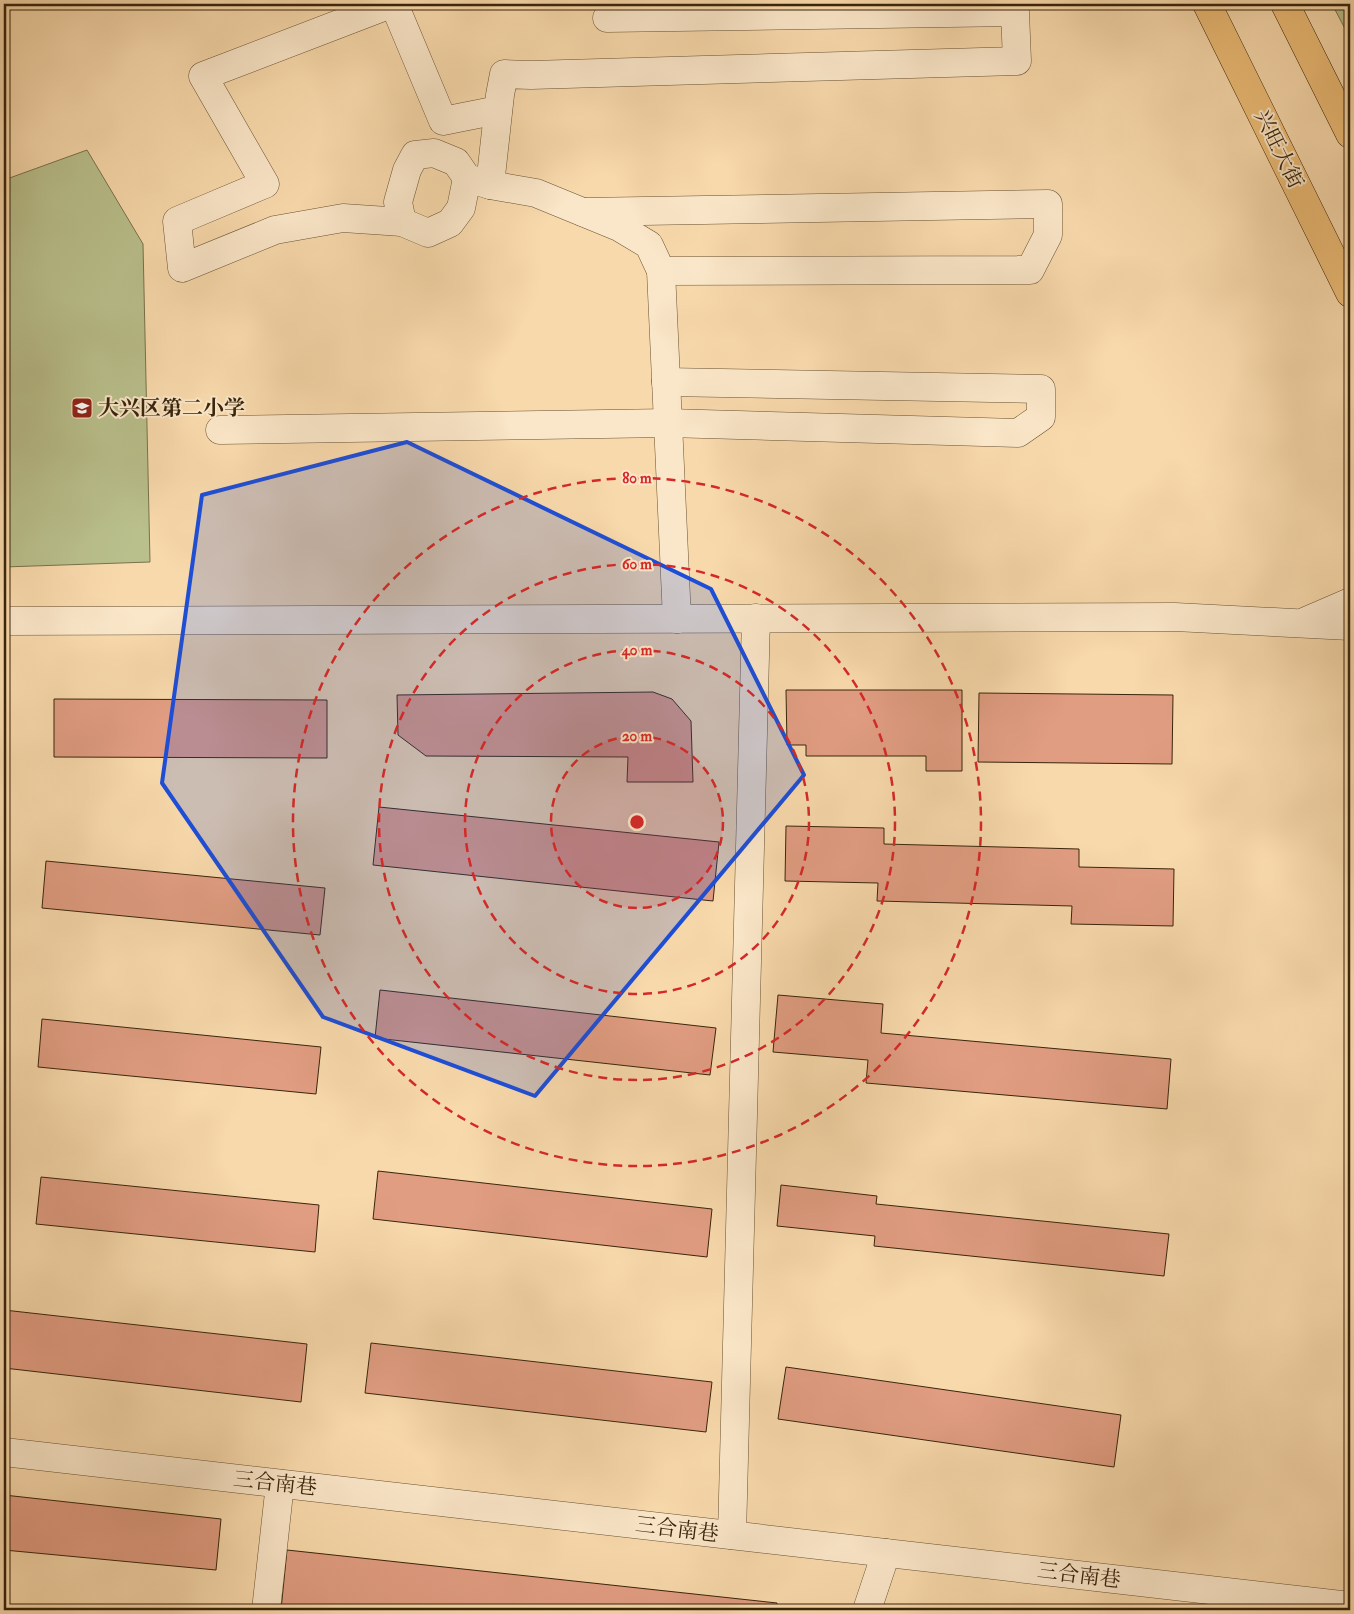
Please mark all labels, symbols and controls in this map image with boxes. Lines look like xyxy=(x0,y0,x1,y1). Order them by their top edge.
street label: 兴旺大街 xyxy=(1248,106,1309,193)
place label: 大兴区第二小学 xyxy=(98,395,245,422)
school or university icon: 大兴区第二小学 xyxy=(70,396,94,420)
text: 80 m xyxy=(622,469,652,488)
text: 60 m xyxy=(622,555,652,574)
text: 40 m xyxy=(621,641,653,660)
text: 20 m xyxy=(622,727,652,746)
centre of rings xyxy=(628,813,646,831)
street label: 三合南巷 xyxy=(232,1466,318,1501)
street label: 三合南巷 xyxy=(634,1511,720,1548)
street label: 三合南巷 xyxy=(1036,1557,1122,1594)

